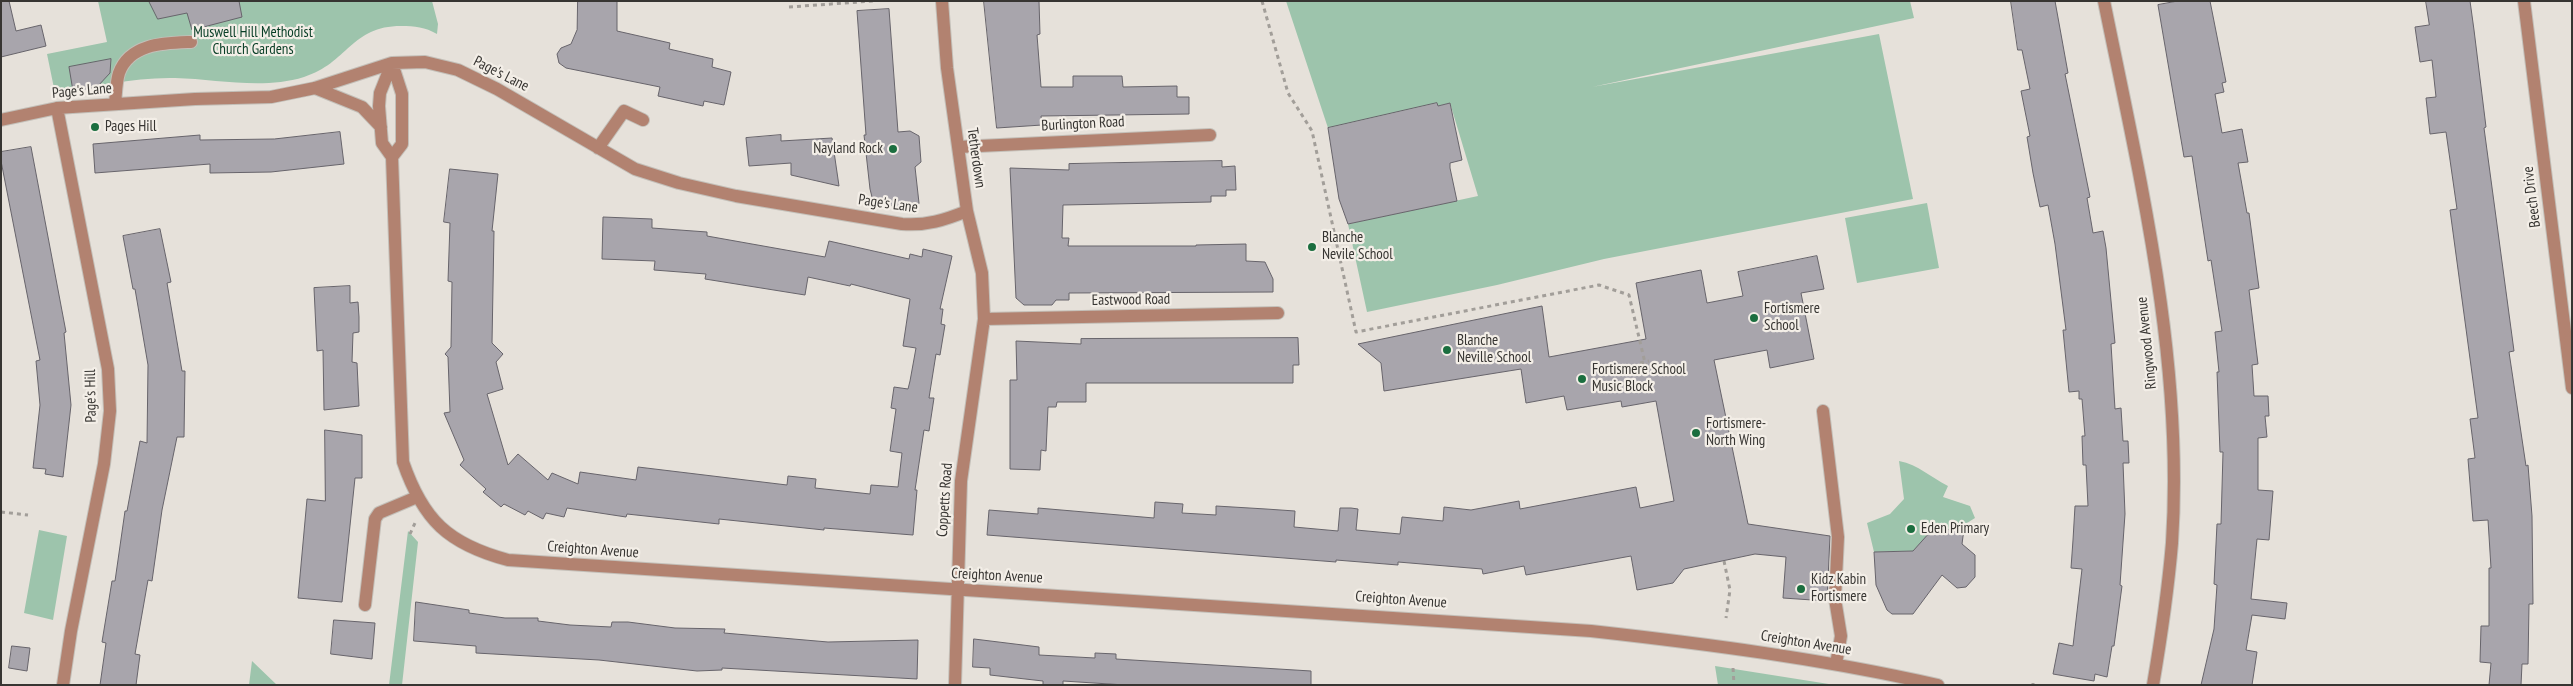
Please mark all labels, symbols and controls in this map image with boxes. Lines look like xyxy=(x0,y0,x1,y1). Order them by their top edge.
park label: Muswell Hill Methodist Church Gardens xyxy=(193,24,313,59)
street label: Page's Lane xyxy=(470,52,532,96)
street label: Page's Lane xyxy=(51,79,113,103)
street label: Burlington Road xyxy=(1041,113,1125,135)
place label: Pages Hill xyxy=(105,118,157,136)
marker: Pages Hill xyxy=(89,121,101,133)
street label: Tetherdown xyxy=(963,127,989,189)
place label: Nayland Rock xyxy=(813,140,883,158)
marker: Nayland Rock xyxy=(887,143,899,155)
street label: Beech Drive xyxy=(2519,165,2545,229)
street label: Page's Lane xyxy=(857,191,919,217)
place label: Blanche Nevile School xyxy=(1322,229,1393,264)
marker: Blanche Nevile School xyxy=(1306,241,1318,253)
street label: Eastwood Road xyxy=(1092,290,1170,310)
street label: Ringwood Avenue xyxy=(2133,296,2161,390)
place label: Fortismere School xyxy=(1764,300,1820,335)
marker: Fortismere School xyxy=(1748,312,1760,324)
place label: Blanche Neville School xyxy=(1457,332,1531,367)
marker: Blanche Neville School xyxy=(1441,344,1453,356)
place label: Fortismere School Music Block xyxy=(1592,361,1686,396)
street label: Page's Hill xyxy=(82,369,100,423)
marker: Fortismere School Music Block xyxy=(1576,373,1588,385)
place label: Fortismere- North Wing xyxy=(1706,415,1766,450)
marker: Fortismere- North Wing xyxy=(1690,427,1702,439)
street label: Coppetts Road xyxy=(933,462,957,538)
place label: Eden Primary xyxy=(1921,520,1989,538)
marker: Eden Primary xyxy=(1905,523,1917,535)
street label: Creighton Avenue xyxy=(547,538,639,562)
street label: Creighton Avenue xyxy=(951,565,1043,587)
place label: Kidz Kabin Fortismere xyxy=(1811,571,1867,606)
marker: Kidz Kabin Fortismere xyxy=(1795,583,1807,595)
street label: Creighton Avenue xyxy=(1355,588,1447,612)
street label: Creighton Avenue xyxy=(1759,627,1853,659)

